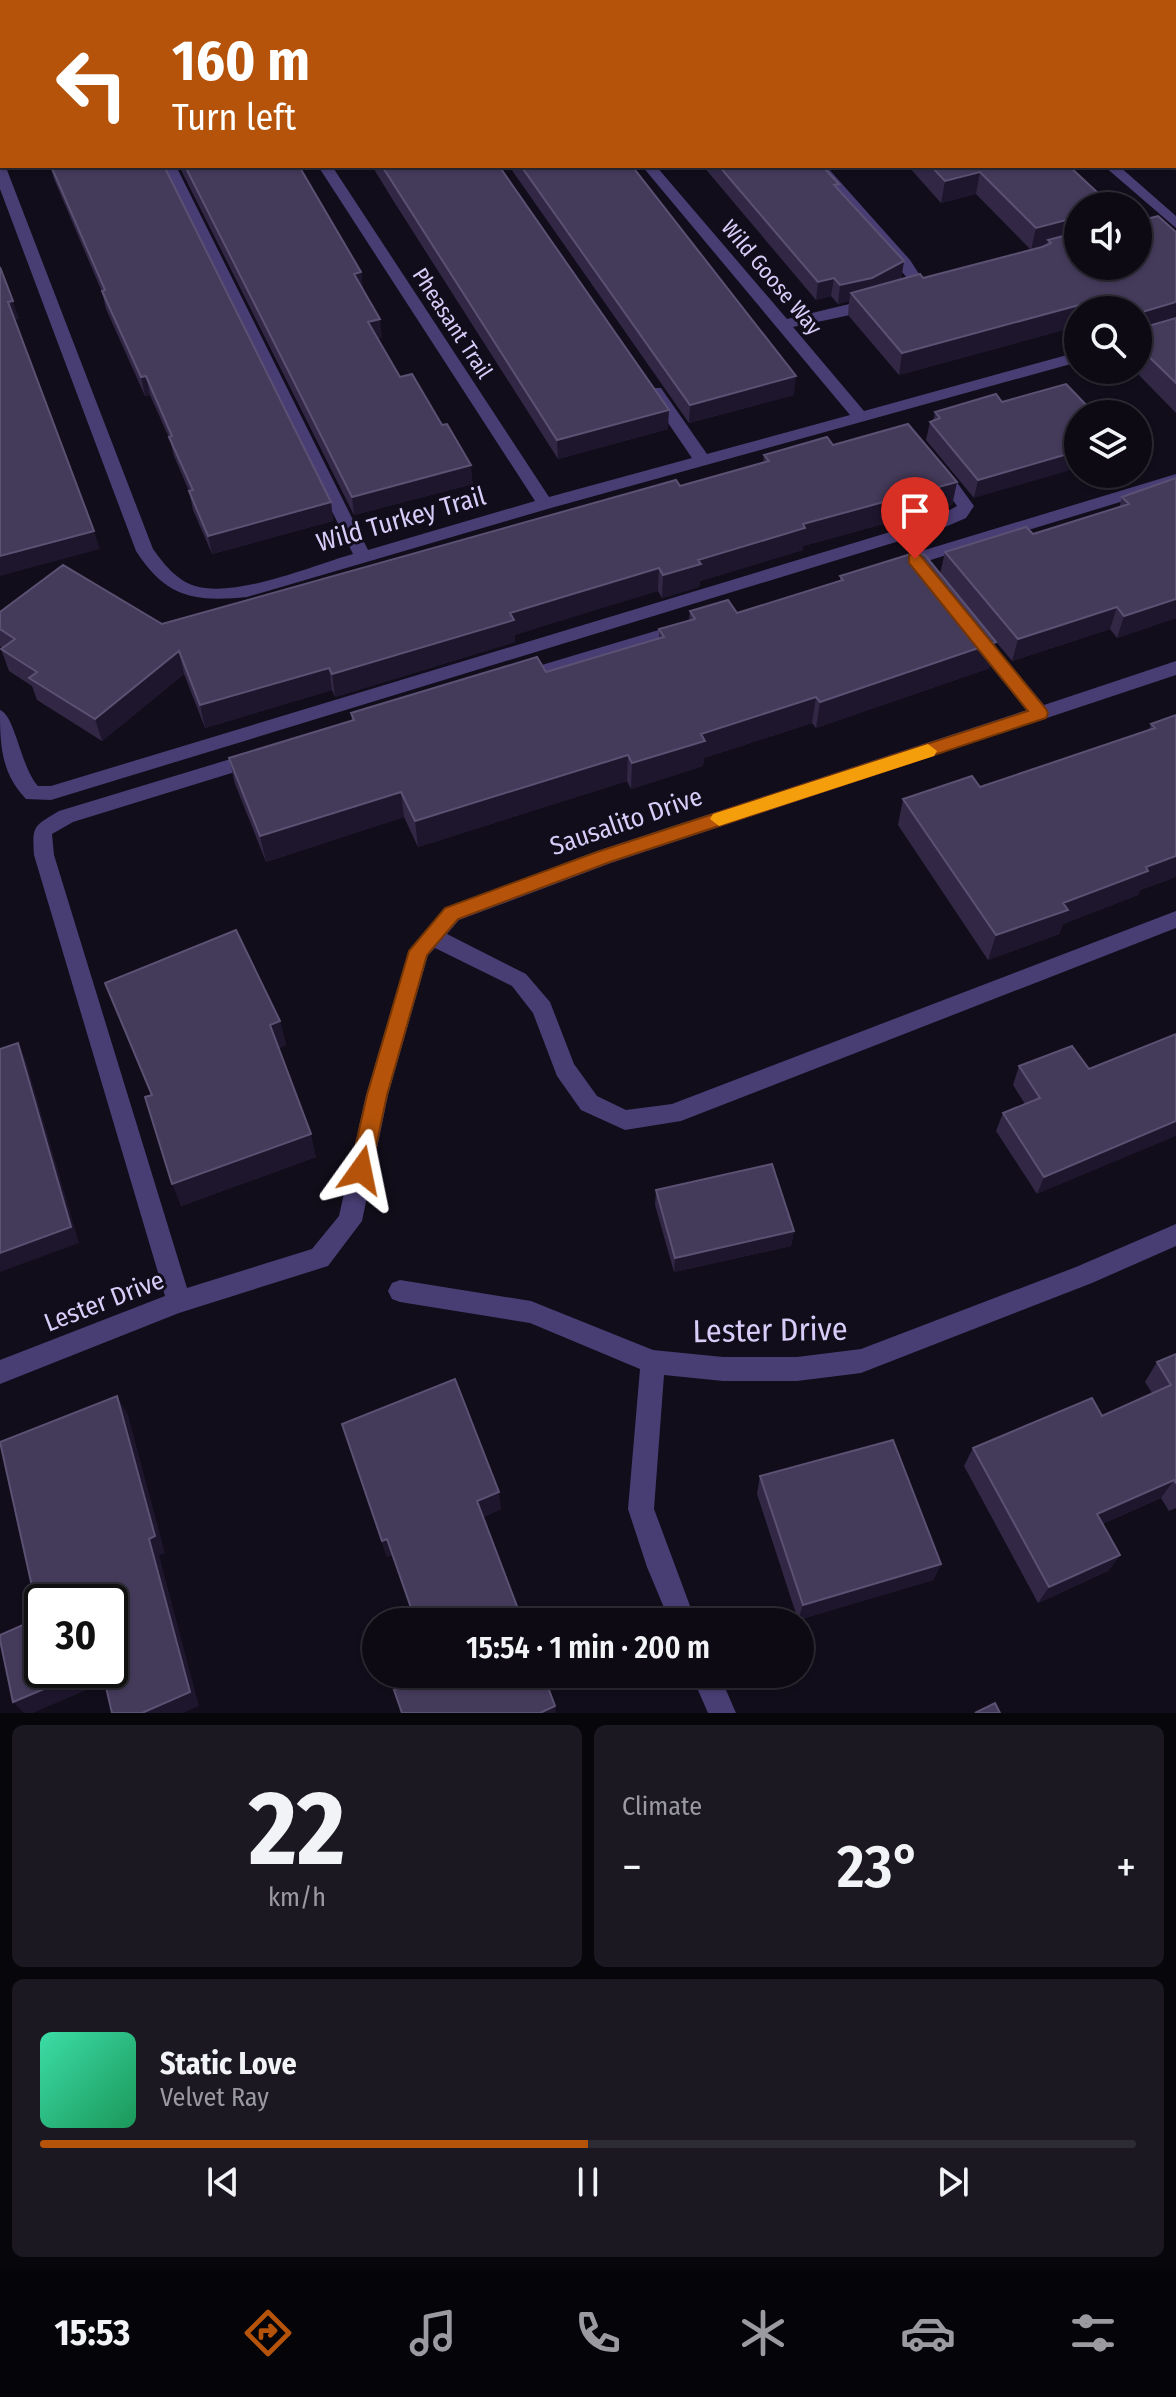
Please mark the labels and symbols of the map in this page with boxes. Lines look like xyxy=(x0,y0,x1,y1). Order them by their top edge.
street label: Wild Goose Way xyxy=(716,214,828,341)
street label: Pheasant Trail xyxy=(407,263,498,384)
pin xyxy=(881,477,949,559)
street label: Wild Turkey Trail xyxy=(313,480,489,558)
street label: Sausalito Drive xyxy=(546,781,706,862)
position arrow xyxy=(319,1128,403,1212)
street label: Lester Drive xyxy=(40,1264,169,1339)
street label: Lester Drive xyxy=(692,1310,848,1350)
speed limit sign: 30 xyxy=(24,1584,128,1688)

